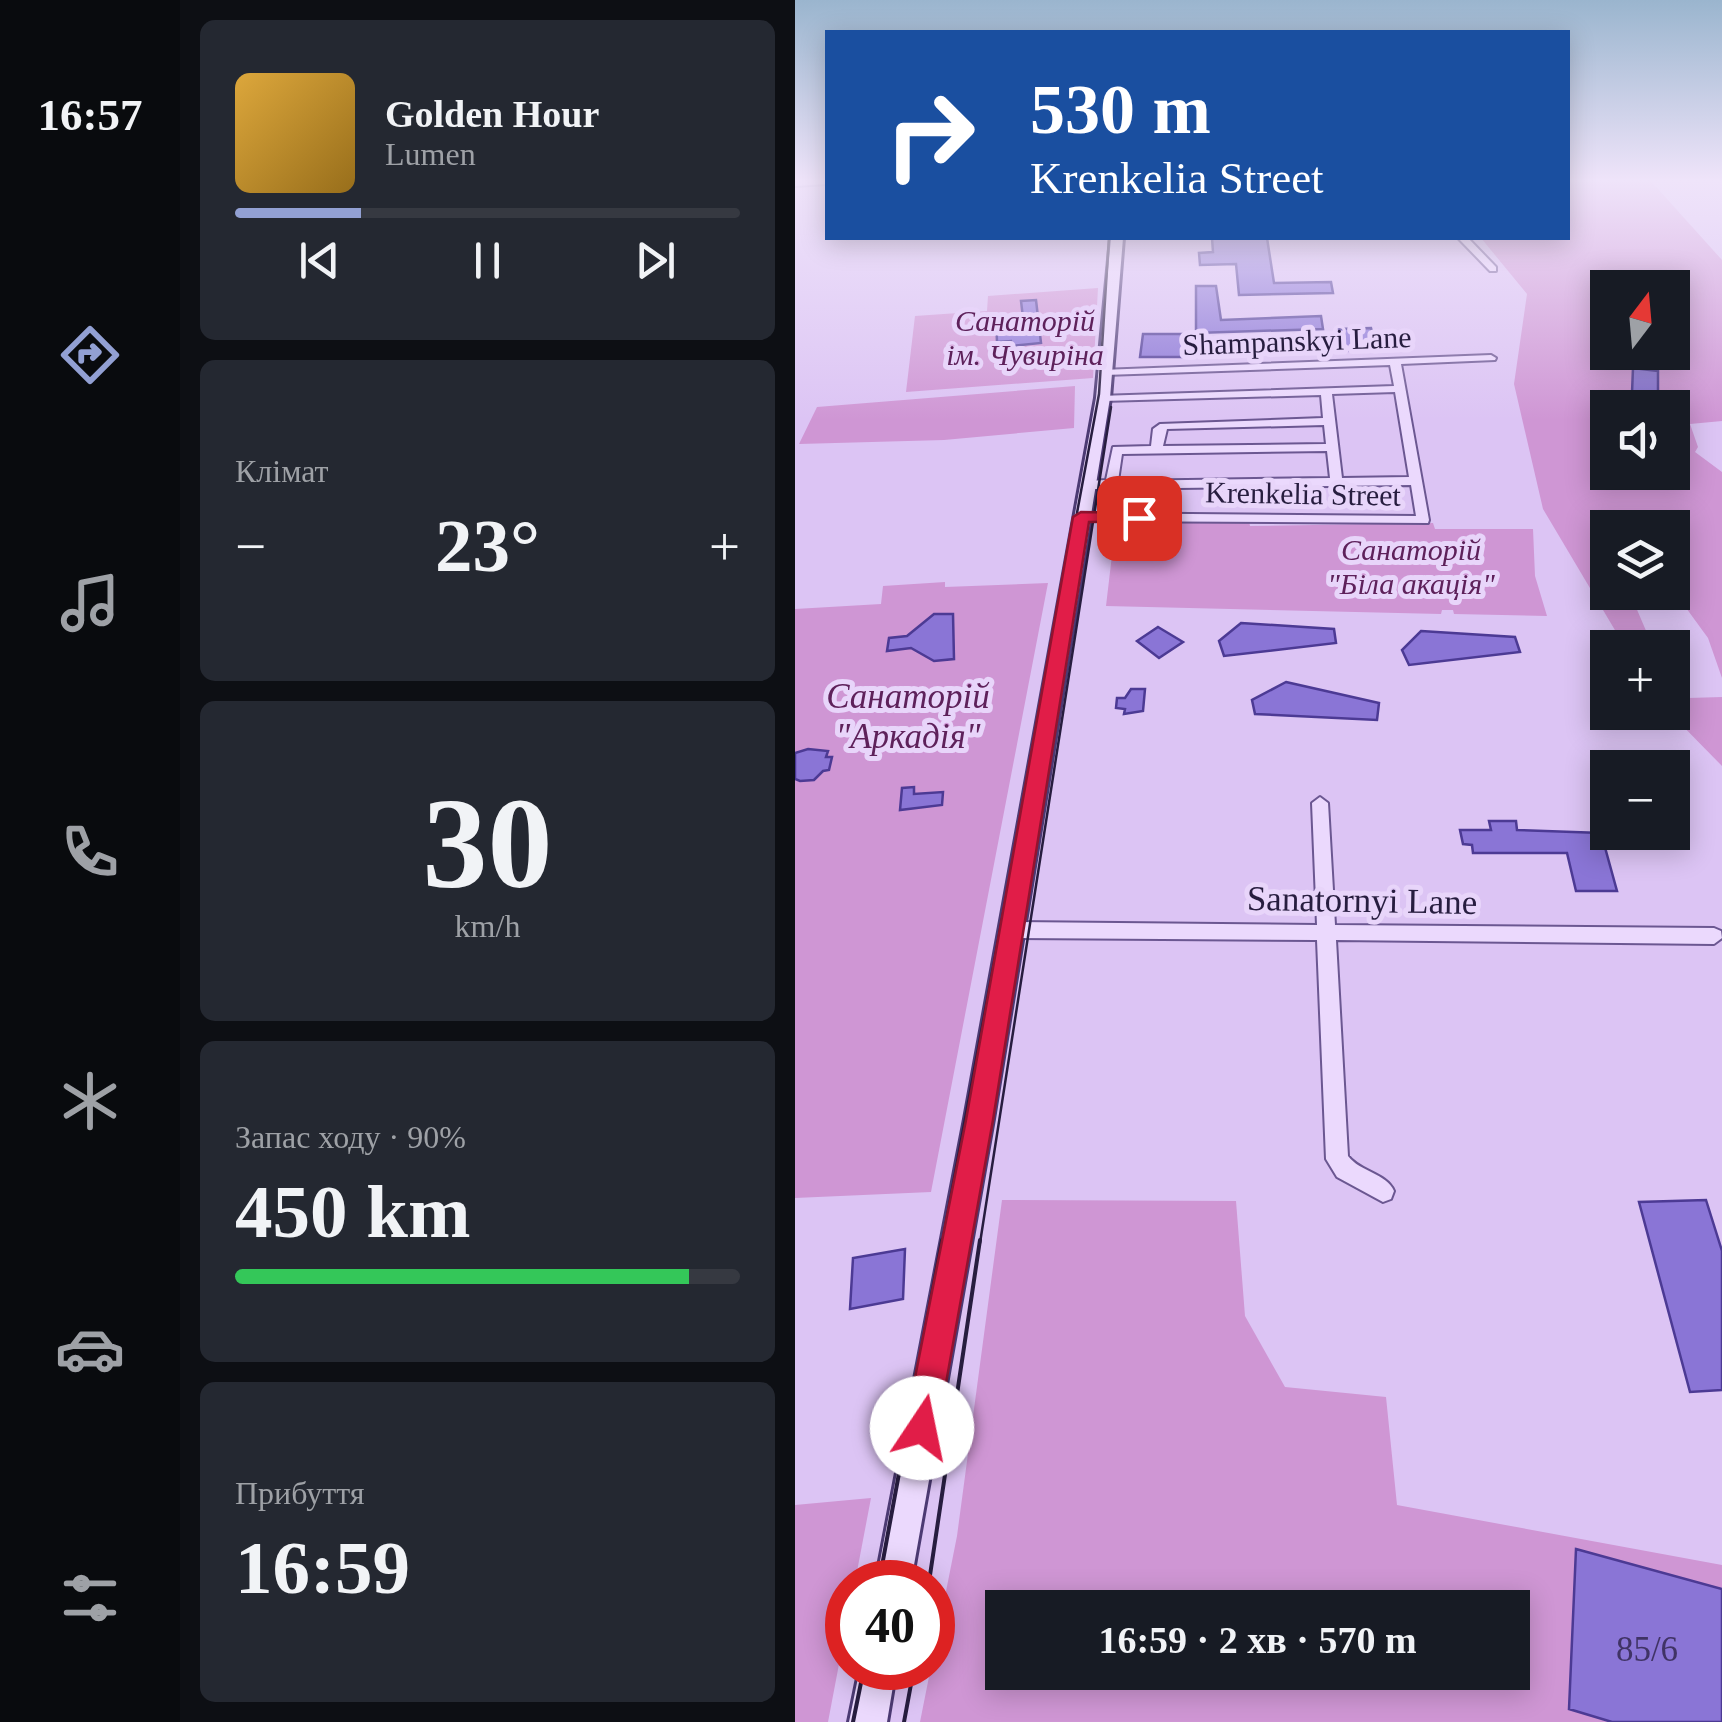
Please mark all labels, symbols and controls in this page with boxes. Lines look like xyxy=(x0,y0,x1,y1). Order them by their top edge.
icon: right xyxy=(865,70,995,200)
text: 530 m xyxy=(1030,71,1211,148)
text: 16:57 xyxy=(38,90,143,140)
text: Golden Hour xyxy=(385,93,599,135)
text: Lumen xyxy=(385,136,476,172)
text: Krenkelia Street xyxy=(1030,153,1324,203)
icon: previous xyxy=(292,233,347,288)
icon: pause xyxy=(460,233,515,288)
icon: next xyxy=(628,233,683,288)
north arrow xyxy=(1590,270,1690,370)
map controls xyxy=(1590,270,1690,850)
park label: Санаторій ім. Чувиріна xyxy=(946,304,1104,371)
icon: directions xyxy=(55,320,125,390)
street label: Shampanskyi Lane xyxy=(1182,320,1412,361)
button: sound xyxy=(1590,390,1690,490)
text: Клімат xyxy=(235,453,329,489)
street label: Krenkelia Street xyxy=(1205,475,1402,512)
pin xyxy=(1097,476,1182,561)
icon: arrive xyxy=(1112,491,1167,546)
text: 23° xyxy=(435,504,540,587)
button: layers xyxy=(1590,510,1690,610)
text: − xyxy=(235,516,266,577)
text: + xyxy=(709,516,740,577)
park label: Санаторій "Біла акація" xyxy=(1327,533,1495,600)
icon: music xyxy=(55,568,125,638)
button: + xyxy=(1590,630,1690,730)
park label: Санаторій "Аркадія" xyxy=(826,677,990,756)
button: − xyxy=(1590,750,1690,850)
text: 30 xyxy=(423,771,553,915)
icon: phone xyxy=(55,817,125,887)
street label: Sanatornyi Lane xyxy=(1246,879,1477,922)
text: km/h xyxy=(455,908,520,944)
icon: climate xyxy=(55,1066,125,1136)
text: Запас ходу · 90% xyxy=(235,1119,466,1155)
text: 450 km xyxy=(235,1170,470,1253)
icon: car xyxy=(55,1314,125,1384)
position arrow xyxy=(870,1376,974,1480)
text: Прибуття xyxy=(235,1475,365,1511)
text: 16:59 xyxy=(235,1526,410,1609)
speed limit sign: 40 xyxy=(825,1560,955,1690)
icon: filters xyxy=(55,1563,125,1633)
text: 16:59 · 2 хв · 570 m xyxy=(1098,1619,1417,1661)
house number: 85/6 xyxy=(1616,1630,1678,1669)

